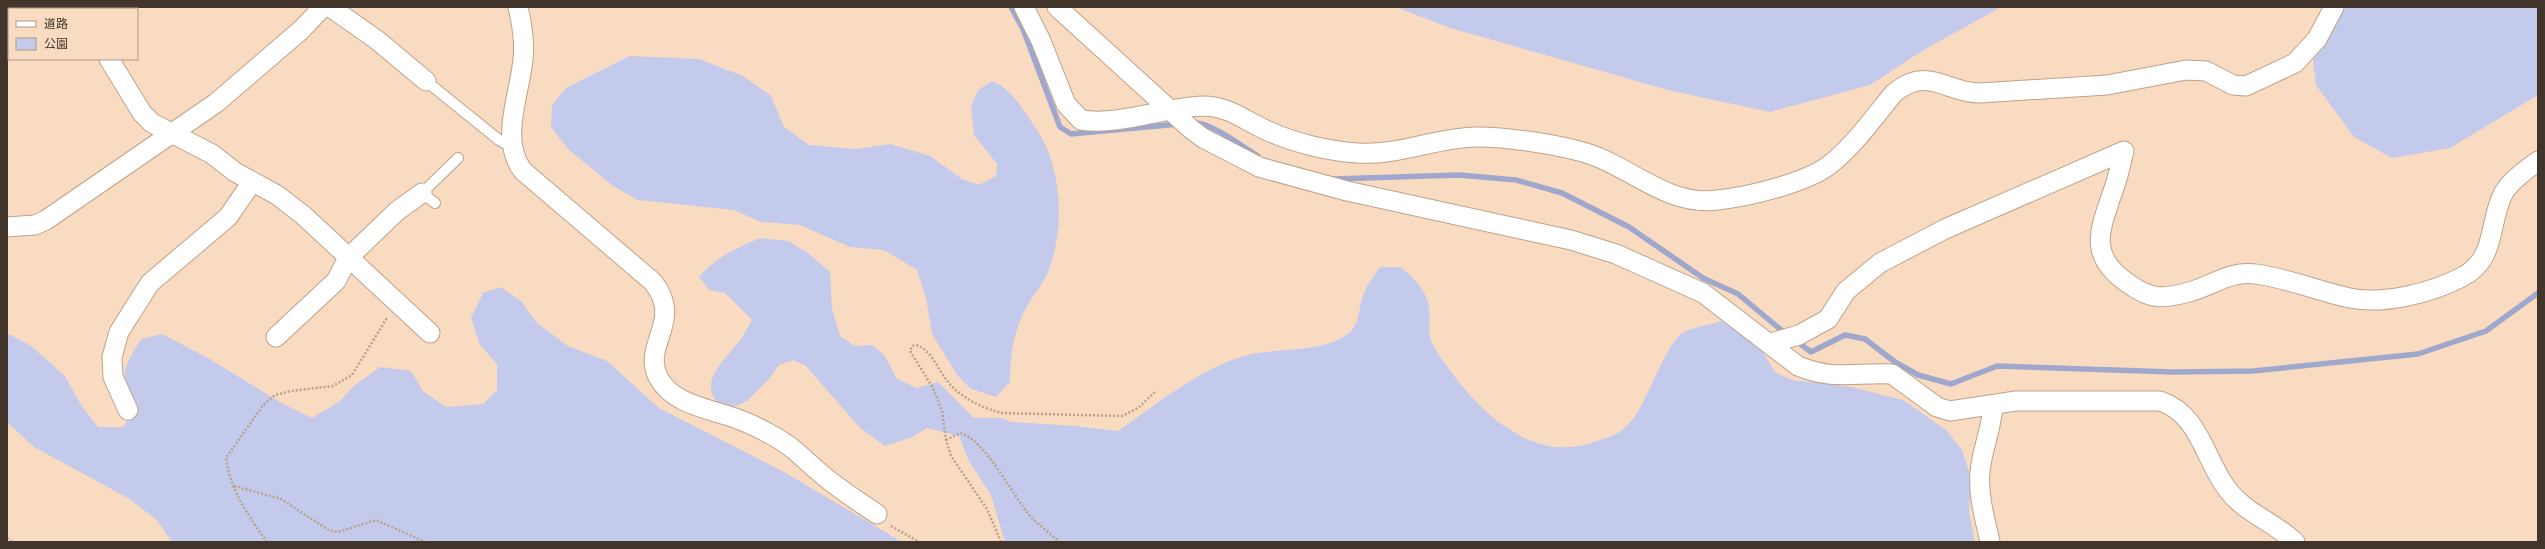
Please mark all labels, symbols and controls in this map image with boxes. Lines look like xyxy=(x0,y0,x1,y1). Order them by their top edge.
legend xyxy=(8,8,138,60)
text: 道路 xyxy=(44,16,68,31)
text: 公園 xyxy=(44,36,68,51)

